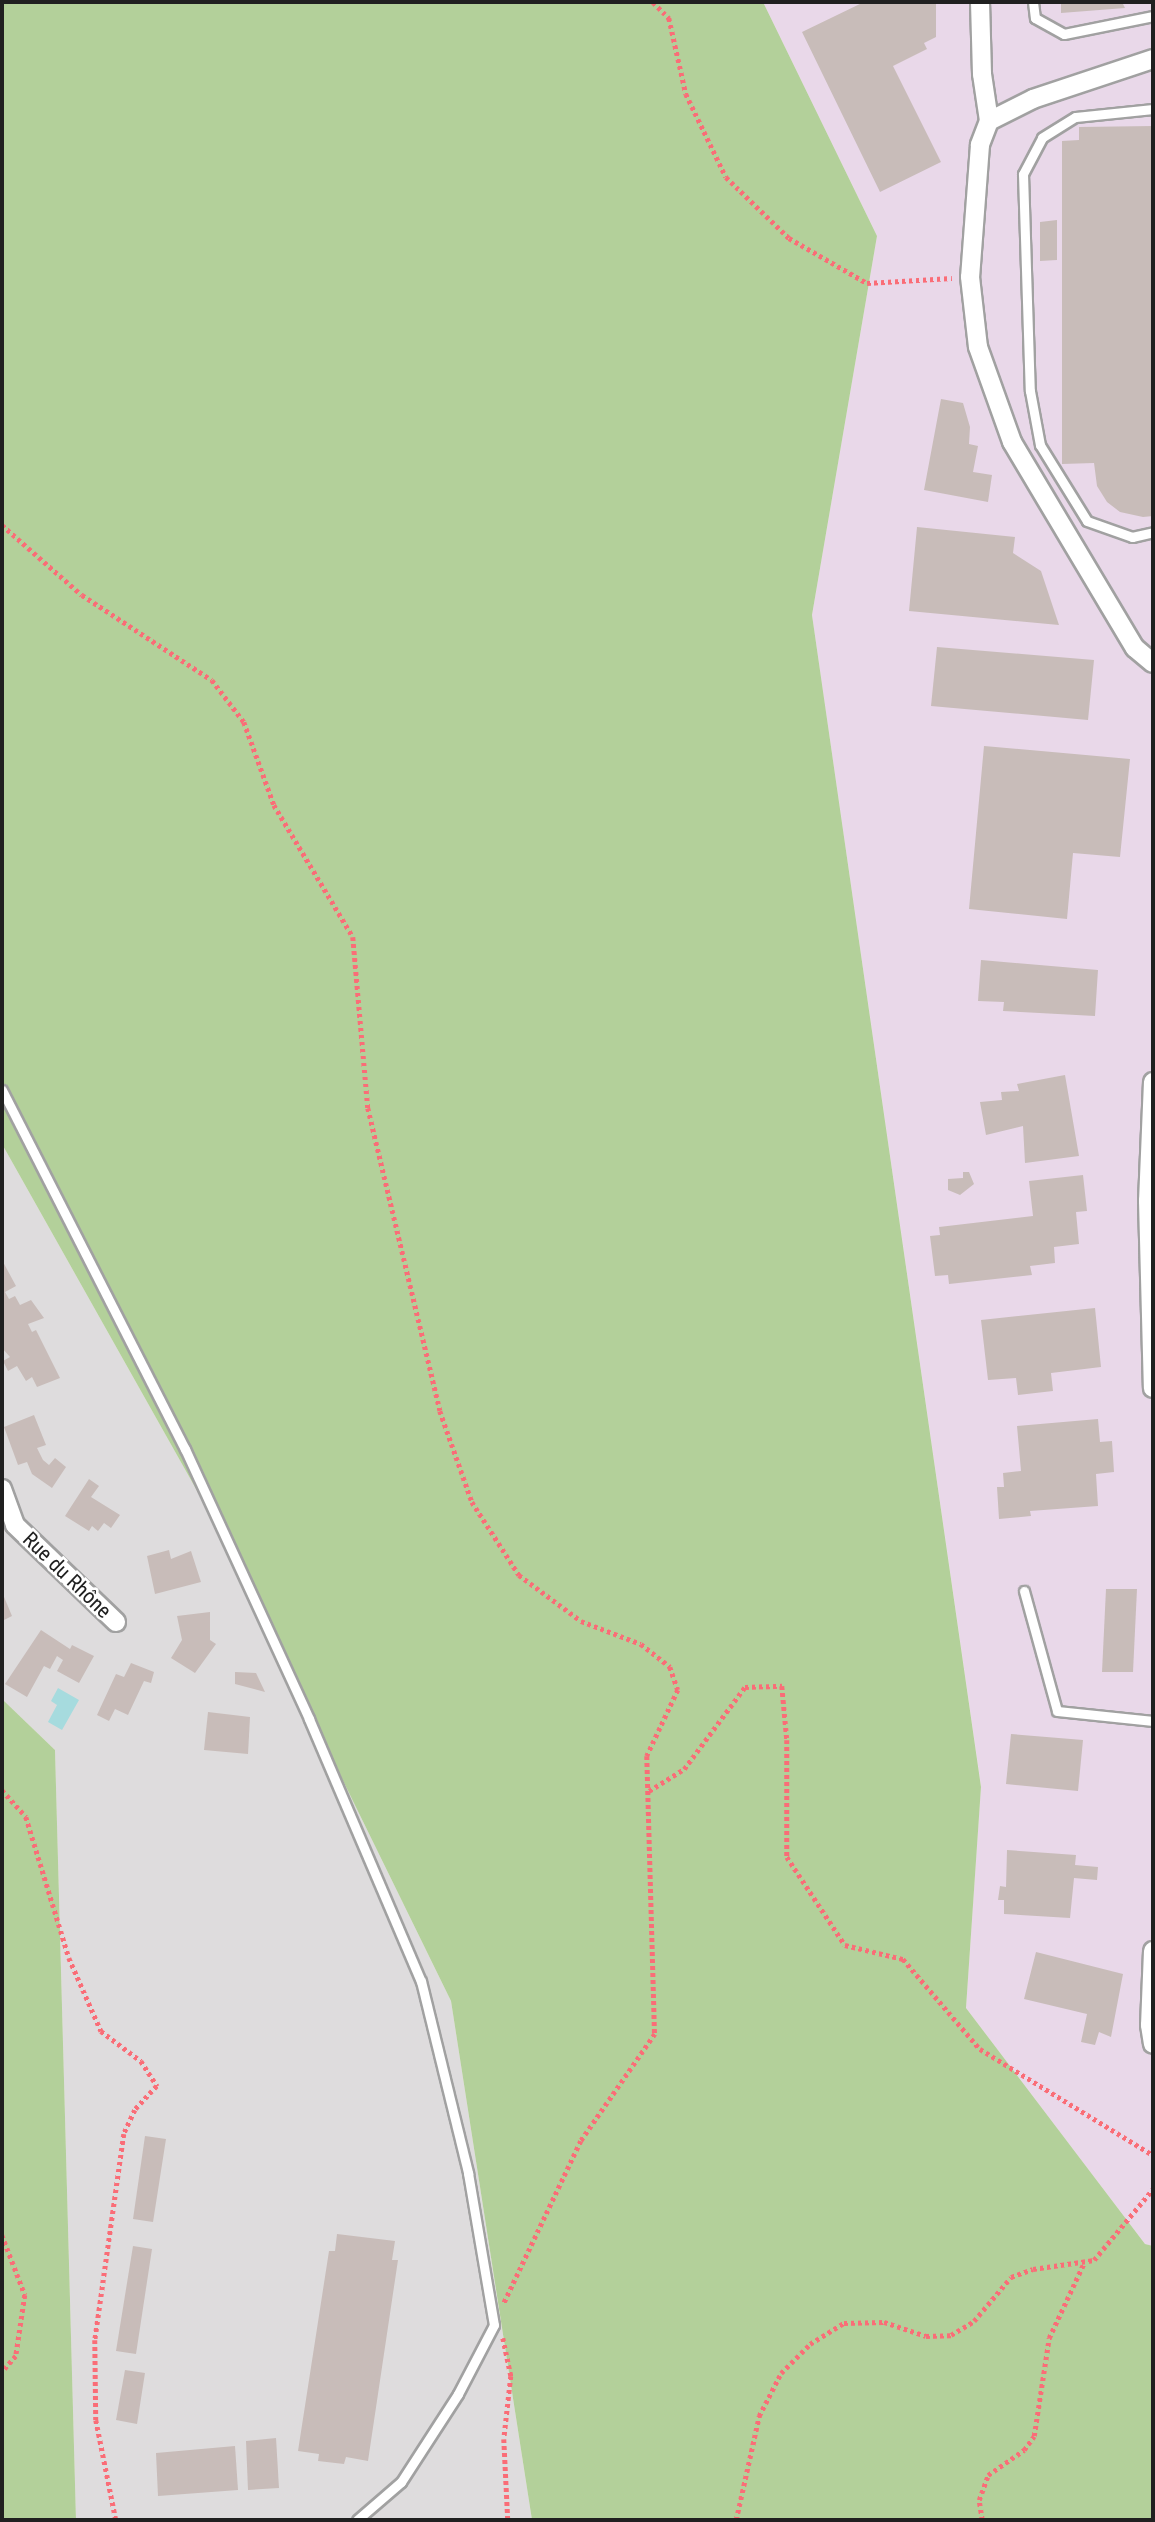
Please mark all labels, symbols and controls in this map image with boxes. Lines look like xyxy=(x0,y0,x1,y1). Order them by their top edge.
street label: Rue du Rhône xyxy=(18,1527,116,1623)

